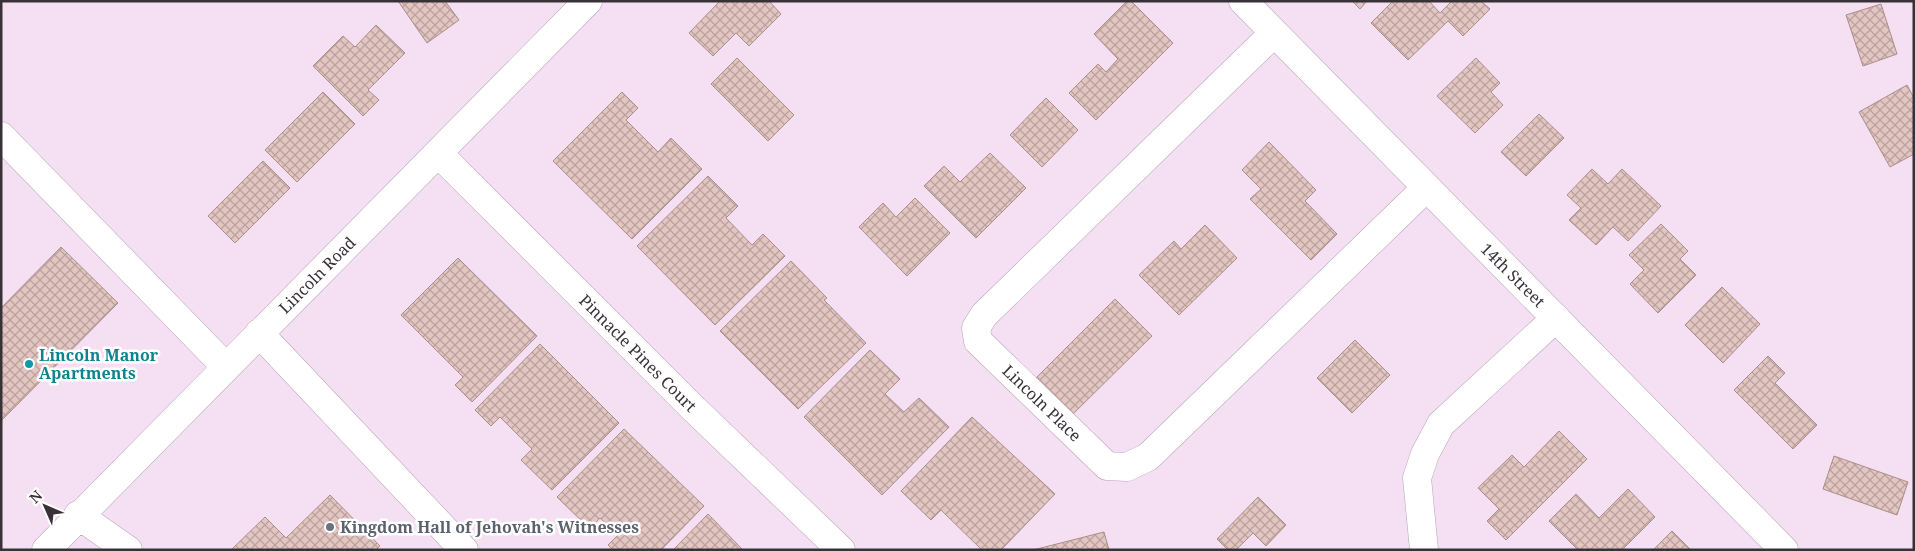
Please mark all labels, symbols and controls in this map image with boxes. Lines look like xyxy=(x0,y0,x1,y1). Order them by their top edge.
street label: Lincoln Road xyxy=(274,232,360,318)
street label: 14th Street xyxy=(1476,238,1550,312)
street label: Pinnacle Pines Court xyxy=(575,290,702,417)
place label: Lincoln Manor Apartments xyxy=(39,344,159,384)
marker: Lincoln Manor Apartments xyxy=(23,358,35,370)
street label: Lincoln Place xyxy=(998,360,1086,446)
north arrow xyxy=(20,481,70,531)
text: N xyxy=(25,486,46,507)
place label: Kingdom Hall of Jehovah's Witnesses xyxy=(340,516,639,538)
marker: Kingdom Hall of Jehovah's Witnesses xyxy=(324,521,336,533)

